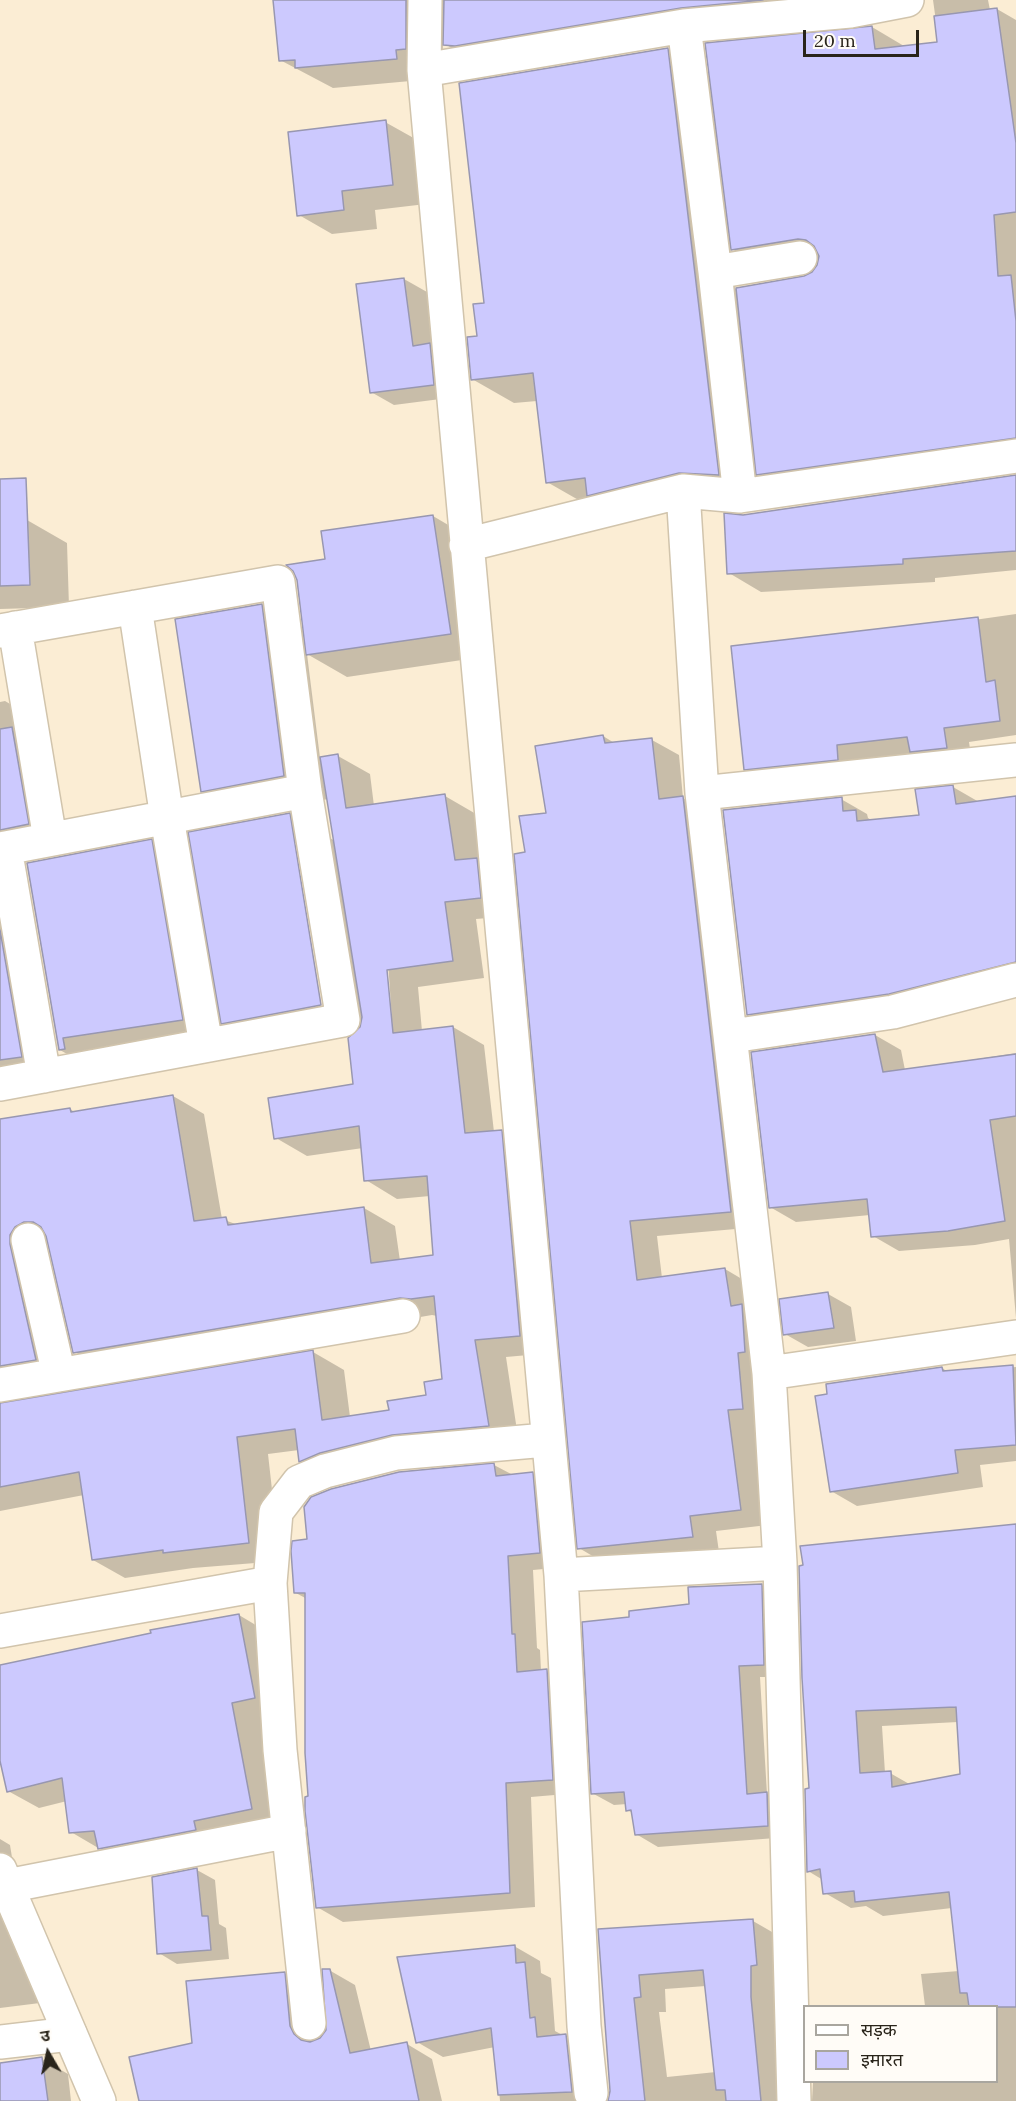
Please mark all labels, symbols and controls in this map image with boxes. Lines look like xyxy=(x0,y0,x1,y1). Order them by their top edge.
scale bar xyxy=(806,18,922,56)
text: 20 m xyxy=(814,29,856,52)
legend xyxy=(803,2005,998,2083)
text: सड़क xyxy=(861,2018,897,2041)
north arrow xyxy=(18,2023,78,2083)
text: उ xyxy=(39,2025,51,2046)
text: इमारत xyxy=(861,2048,903,2071)

